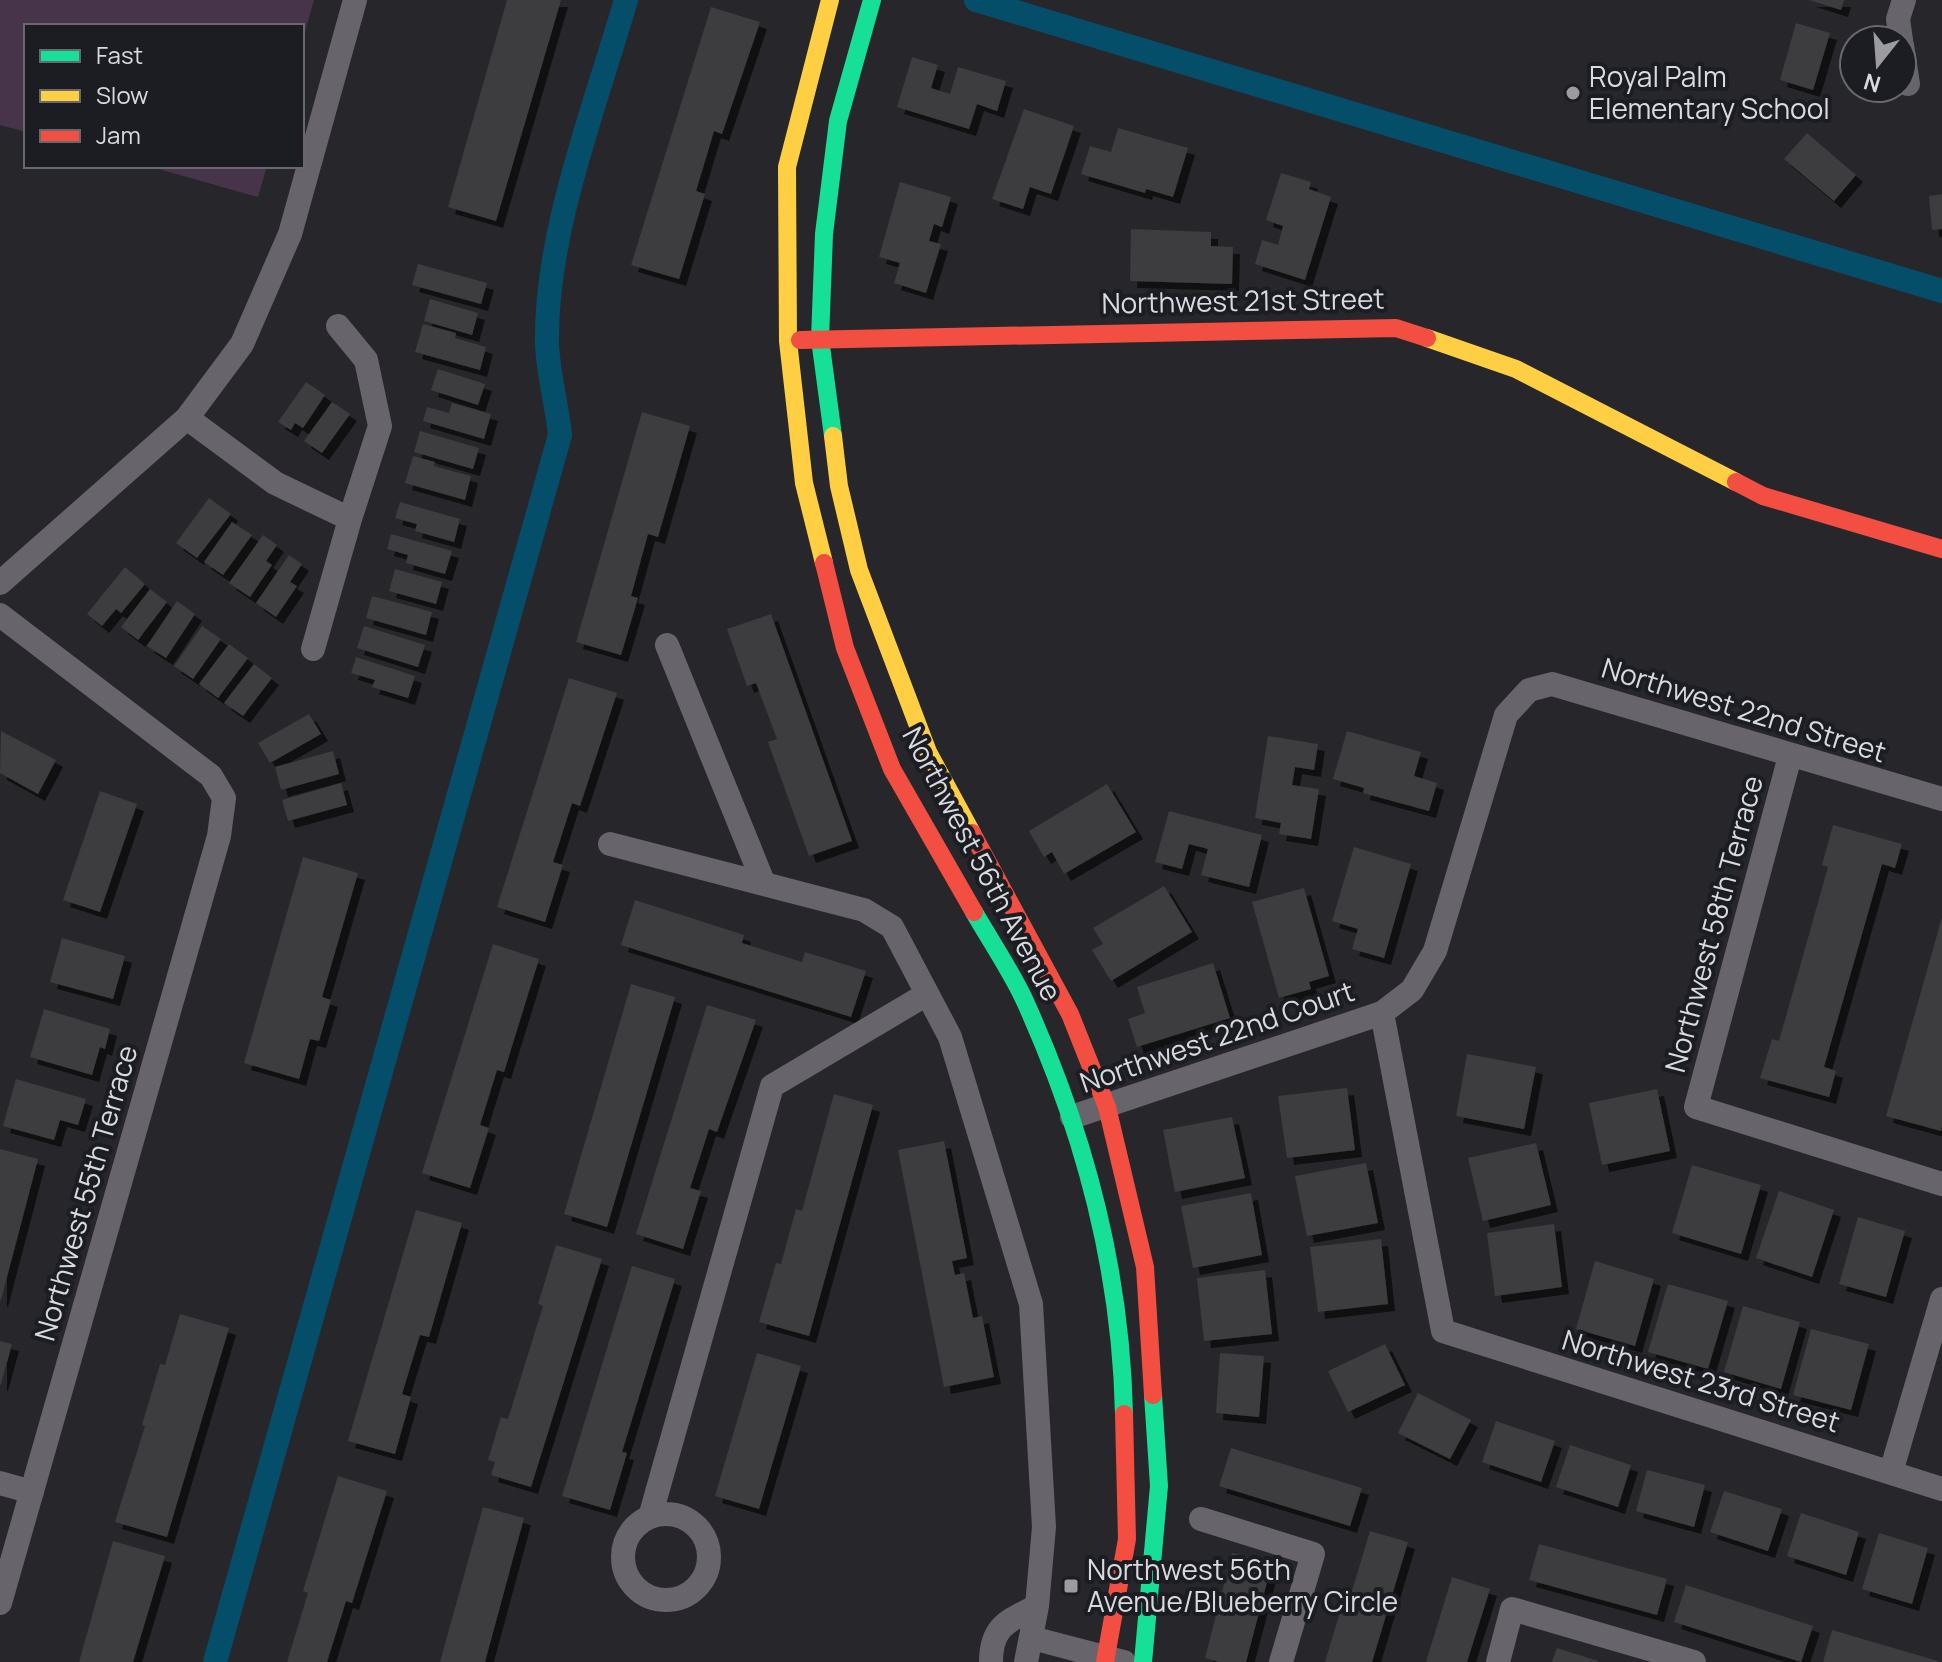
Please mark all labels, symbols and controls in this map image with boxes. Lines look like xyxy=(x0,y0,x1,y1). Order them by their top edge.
legend xyxy=(24,24,304,168)
north arrow xyxy=(1838,24,1918,104)
text: Fast xyxy=(96,38,143,71)
place label: Royal Palm Elementary School xyxy=(1589,57,1830,127)
text: N xyxy=(1860,66,1884,100)
text: Slow xyxy=(96,78,149,111)
marker: Royal Palm Elementary School xyxy=(1564,84,1582,102)
text: Jam xyxy=(96,118,141,151)
street label: Northwest 21st Street xyxy=(1101,279,1385,321)
street label: Northwest 22nd Street xyxy=(1598,648,1891,770)
street label: Northwest 56th Avenue xyxy=(894,720,1071,1007)
street label: Northwest 58th Terrace xyxy=(1655,771,1771,1076)
street label: Northwest 22nd Court xyxy=(1074,971,1359,1101)
street label: Northwest 55th Terrace xyxy=(25,1041,145,1345)
street label: Northwest 23rd Street xyxy=(1558,1320,1845,1440)
place label: Northwest 56th Avenue/Blueberry Circle xyxy=(1087,1550,1398,1620)
marker: Northwest 56th Avenue/Blueberry Circle xyxy=(1062,1577,1080,1595)

